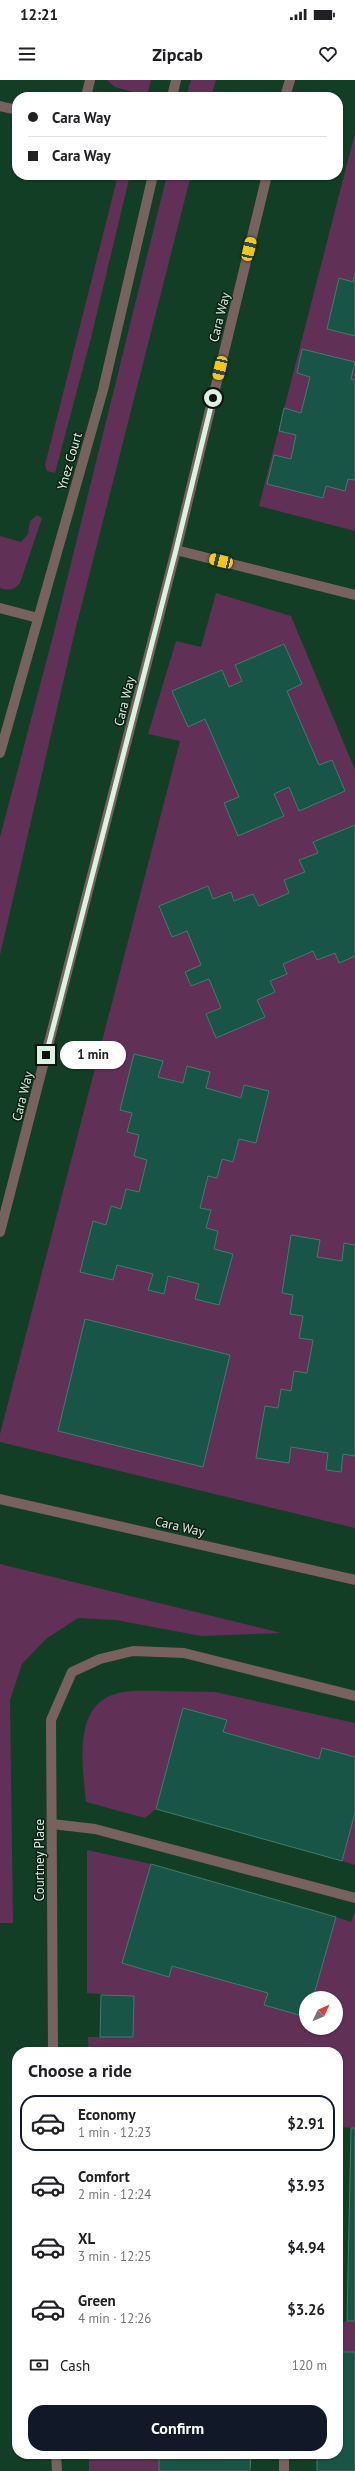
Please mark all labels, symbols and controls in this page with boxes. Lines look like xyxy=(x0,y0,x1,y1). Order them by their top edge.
text: 12:21 xyxy=(20,5,58,24)
icon: menu xyxy=(16,43,38,65)
text: Zipcab xyxy=(152,43,203,66)
icon: heart xyxy=(317,43,339,65)
text: Cara Way xyxy=(52,108,111,127)
text: Cara Way xyxy=(52,146,111,165)
car xyxy=(240,236,258,262)
street label: Cara Way xyxy=(205,291,234,344)
car xyxy=(211,355,229,381)
route start xyxy=(204,389,222,407)
street label: Ynez Court xyxy=(53,430,86,492)
car xyxy=(208,552,234,570)
street label: Cara Way xyxy=(110,675,139,728)
callout: 1 min xyxy=(60,1041,126,1069)
route end xyxy=(37,1046,55,1064)
text: 1 min xyxy=(77,1046,109,1063)
street label: Cara Way xyxy=(8,1070,37,1123)
street label: Cara Way xyxy=(153,1513,206,1540)
street label: Courtney Place xyxy=(31,1819,48,1901)
north arrow xyxy=(299,1991,343,2035)
map controls xyxy=(299,1991,343,2035)
text: Choose a ride xyxy=(28,2059,132,2082)
icon: car xyxy=(30,2105,66,2141)
text: Economy xyxy=(78,2105,136,2124)
text: $2.91 xyxy=(287,2114,325,2133)
text: 1 min · 12:23 xyxy=(78,2124,151,2141)
icon: car xyxy=(30,2167,66,2203)
text: Comfort xyxy=(78,2167,130,2186)
text: $3.93 xyxy=(287,2176,325,2195)
text: 2 min · 12:24 xyxy=(78,2186,151,2203)
icon: car xyxy=(30,2229,66,2265)
text: XL xyxy=(78,2229,95,2248)
text: $4.94 xyxy=(287,2238,325,2257)
text: 3 min · 12:25 xyxy=(78,2248,151,2265)
icon: car xyxy=(30,2291,66,2327)
text: Green xyxy=(78,2291,116,2310)
text: $3.26 xyxy=(287,2300,325,2319)
text: 4 min · 12:26 xyxy=(78,2310,151,2327)
icon: cash xyxy=(28,2354,50,2376)
text: Cash xyxy=(60,2356,90,2375)
text: 120 m xyxy=(292,2357,327,2374)
button: Confirm xyxy=(28,2405,327,2451)

